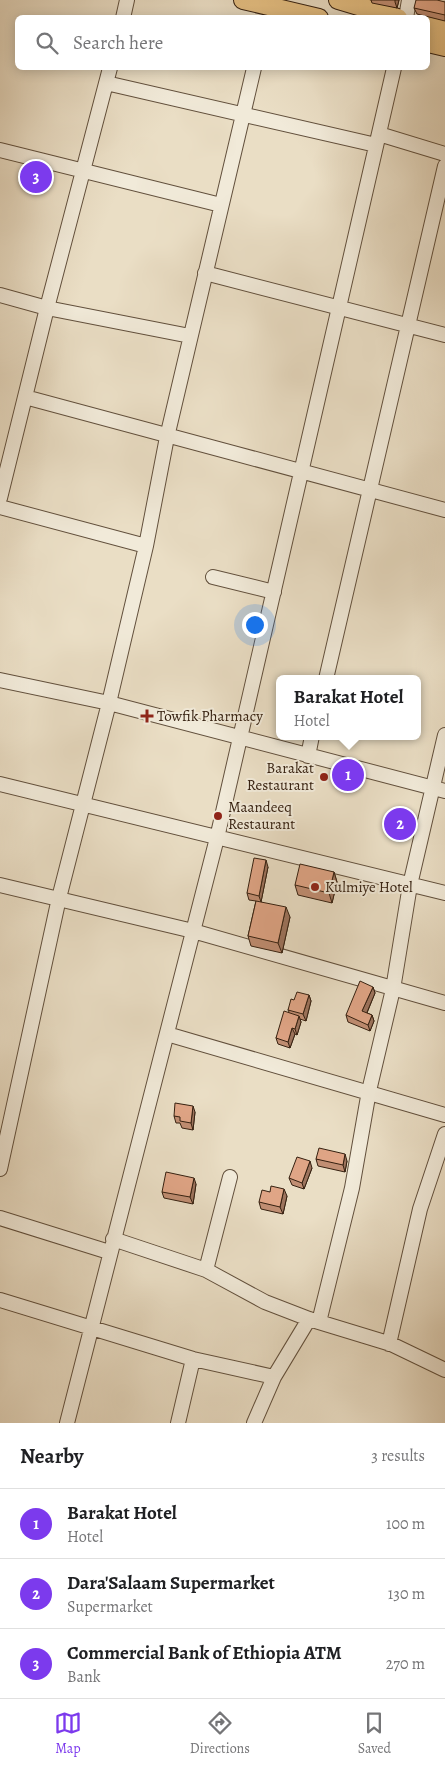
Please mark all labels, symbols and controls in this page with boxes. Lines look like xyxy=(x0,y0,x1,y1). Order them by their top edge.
search box xyxy=(15,15,430,70)
icon: search xyxy=(33,29,61,57)
text: Search here xyxy=(73,30,163,56)
pin: 3 xyxy=(20,158,52,196)
your location xyxy=(242,612,268,638)
popup xyxy=(276,675,421,740)
text: Barakat Hotel xyxy=(294,684,403,710)
place label: Towfik Pharmacy xyxy=(157,706,263,726)
marker: Towfik Pharmacy xyxy=(141,710,153,722)
text: Hotel xyxy=(294,710,330,732)
pin: 1 xyxy=(332,756,364,794)
place label: Barakat Restaurant xyxy=(247,758,314,795)
marker: Barakat Restaurant xyxy=(318,771,330,783)
place label: Maandeeq Restaurant xyxy=(228,797,295,834)
pin: 2 xyxy=(384,805,416,843)
marker: Maandeeq Restaurant xyxy=(212,810,224,822)
place label: Kulmiye Hotel xyxy=(325,877,413,897)
marker: Kulmiye Hotel xyxy=(309,881,321,893)
text: Nearby xyxy=(20,1442,83,1470)
text: 3 results xyxy=(371,1445,425,1467)
text: Barakat Hotel xyxy=(67,1500,177,1526)
text: 1 xyxy=(33,1513,39,1535)
text: 100 m xyxy=(386,1513,425,1535)
text: Hotel xyxy=(67,1526,103,1548)
text: Dara'Salaam Supermarket xyxy=(67,1570,275,1596)
text: 2 xyxy=(32,1583,40,1605)
text: 130 m xyxy=(388,1583,425,1605)
text: Supermarket xyxy=(67,1596,153,1618)
text: Commercial Bank of Ethiopia ATM xyxy=(67,1640,342,1666)
text: 3 xyxy=(33,1653,39,1675)
text: 270 m xyxy=(386,1653,425,1675)
text: Bank xyxy=(67,1666,101,1688)
tab: Map xyxy=(54,1709,82,1758)
tab: Directions xyxy=(190,1709,250,1758)
tab: Saved xyxy=(358,1709,391,1758)

